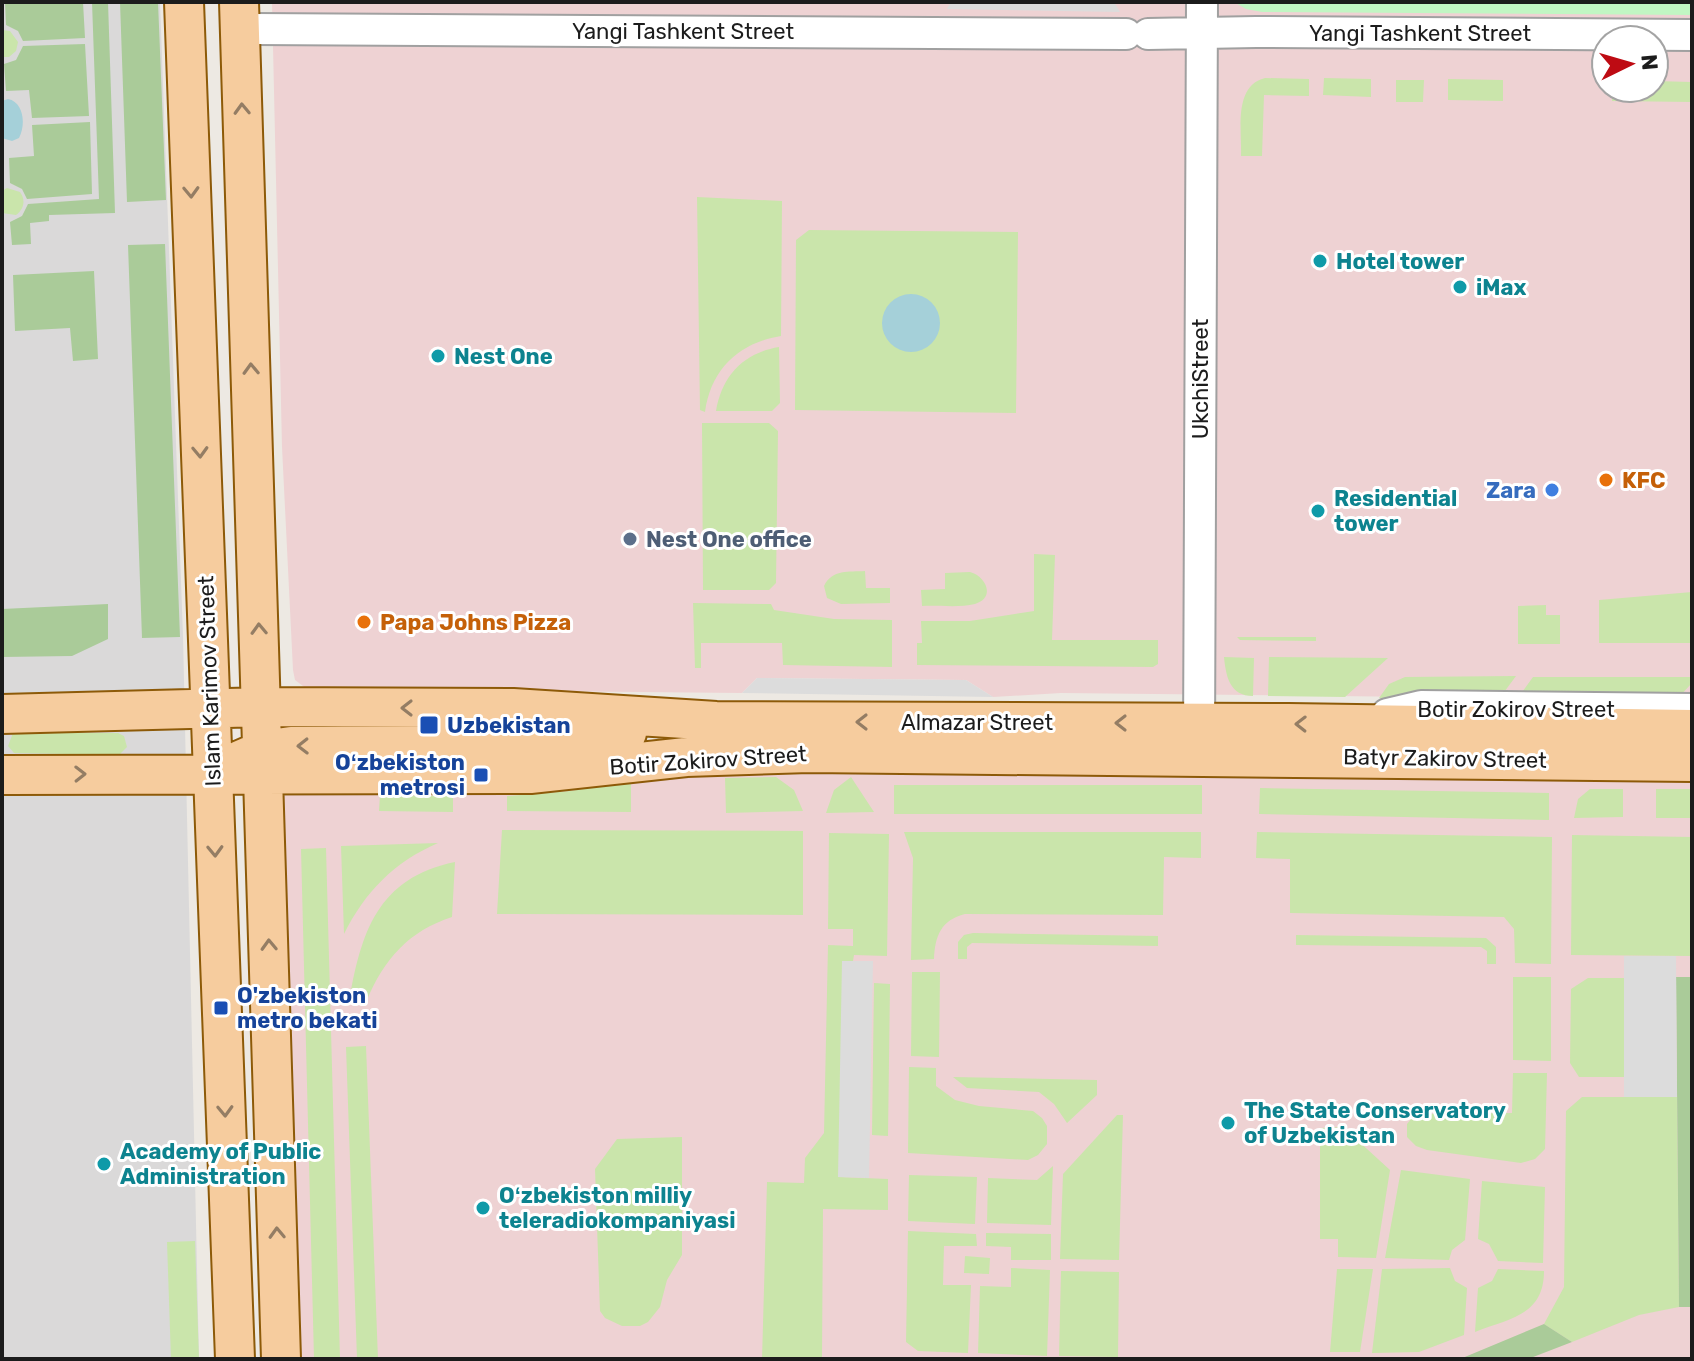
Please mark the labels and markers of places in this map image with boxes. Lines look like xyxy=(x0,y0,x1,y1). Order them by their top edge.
place label: Hotel tower xyxy=(1336,248,1464,275)
marker: Hotel tower xyxy=(1311,252,1329,270)
place label: iMax xyxy=(1476,274,1526,301)
marker: iMax xyxy=(1451,278,1469,296)
place label: Nest One xyxy=(454,343,553,370)
marker: Nest One xyxy=(429,347,447,365)
place label: KFC xyxy=(1622,467,1666,494)
marker: KFC xyxy=(1597,471,1615,489)
place label: Zara xyxy=(1486,477,1536,504)
marker: Zara xyxy=(1543,481,1561,499)
place label: Residential tower xyxy=(1334,485,1457,537)
marker: Residential tower xyxy=(1309,502,1327,520)
place label: Nest One office xyxy=(646,526,812,553)
marker: Nest One office xyxy=(621,530,639,548)
place label: Papa Johns Pizza xyxy=(380,609,571,636)
marker: Papa Johns Pizza xyxy=(355,613,373,631)
place label: Uzbekistan xyxy=(447,712,571,739)
marker: Uzbekistan xyxy=(418,714,440,736)
place label: Oʻzbekiston metrosi xyxy=(335,749,465,801)
marker: Oʻzbekiston metrosi xyxy=(472,766,490,784)
place label: O'zbekiston metro bekati xyxy=(237,982,378,1034)
marker: O'zbekiston metro bekati xyxy=(212,999,230,1017)
place label: The State Conservatory of Uzbekistan xyxy=(1244,1097,1506,1149)
marker: The State Conservatory of Uzbekistan xyxy=(1219,1114,1237,1132)
place label: Academy of Public Administration xyxy=(120,1138,321,1190)
marker: Academy of Public Administration xyxy=(95,1155,113,1173)
place label: Oʻzbekiston milliy teleradiokompaniyasi xyxy=(499,1182,735,1234)
marker: Oʻzbekiston milliy teleradiokompaniyasi xyxy=(474,1199,492,1217)

